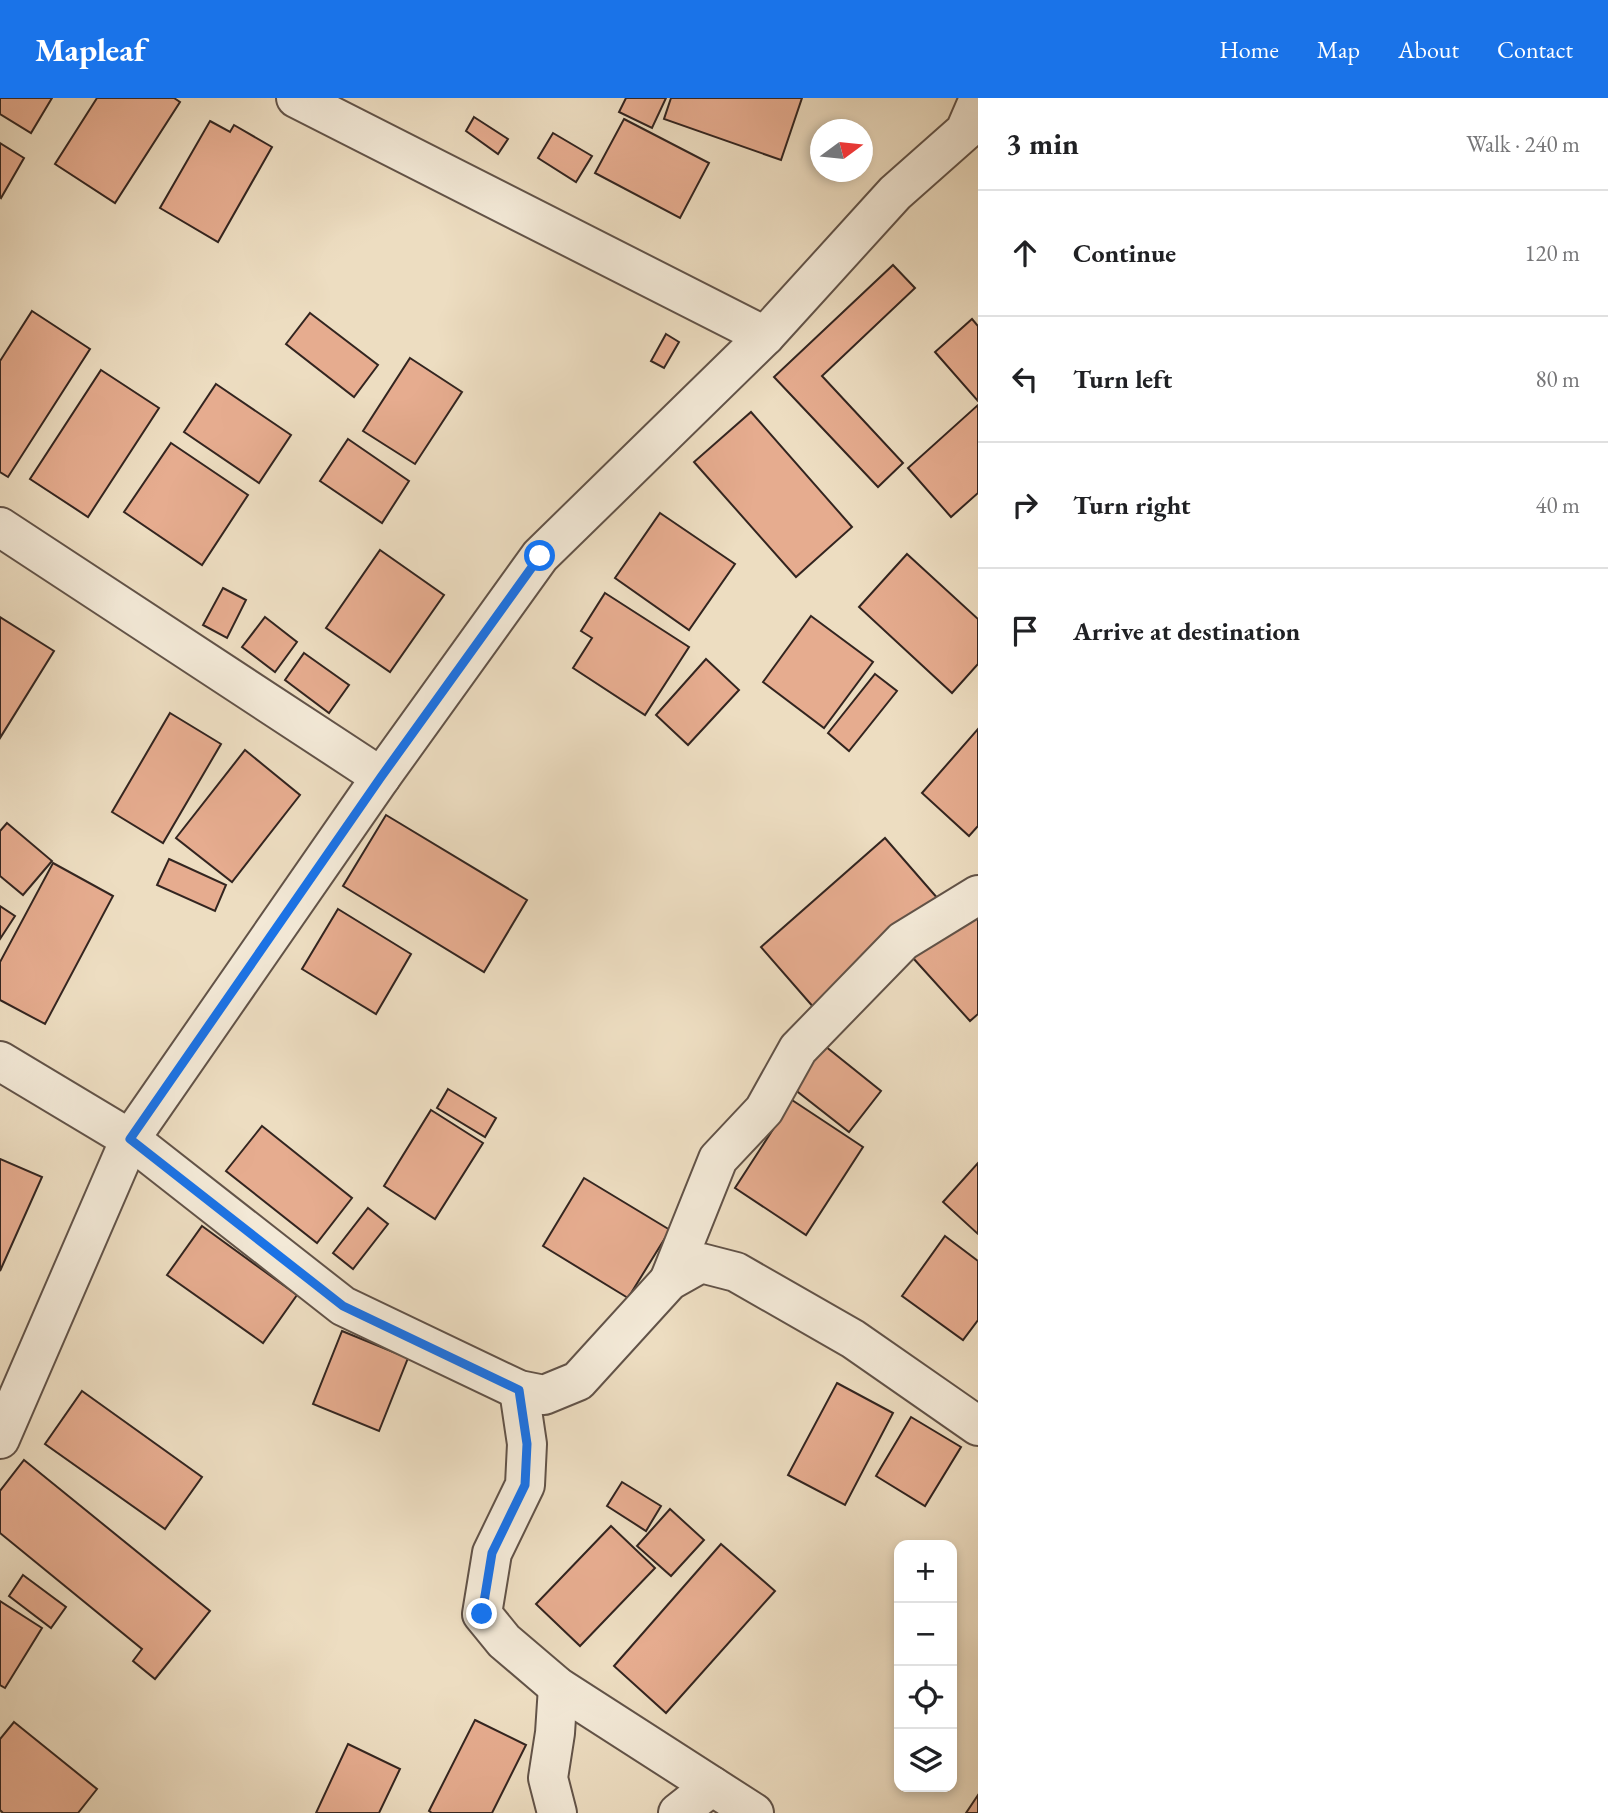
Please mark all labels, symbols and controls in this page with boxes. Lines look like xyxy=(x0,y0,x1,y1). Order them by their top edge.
text: Mapleaf xyxy=(35,28,146,71)
text: Home xyxy=(1219,34,1279,65)
text: Map xyxy=(1317,34,1360,65)
text: About xyxy=(1398,34,1459,65)
text: Contact xyxy=(1497,34,1573,65)
north arrow xyxy=(810,119,873,182)
text: 3 min xyxy=(1006,124,1079,163)
text: Walk · 240 m xyxy=(1466,129,1580,159)
icon: ahead xyxy=(1006,234,1044,272)
text: Continue xyxy=(1073,236,1176,270)
text: 120 m xyxy=(1524,238,1580,268)
icon: left xyxy=(1006,360,1044,398)
text: Turn left xyxy=(1073,362,1172,396)
text: 80 m xyxy=(1535,364,1580,394)
icon: right xyxy=(1006,486,1044,524)
text: Turn right xyxy=(1073,488,1191,522)
text: 40 m xyxy=(1535,490,1580,520)
route start xyxy=(524,540,555,571)
icon: arrive xyxy=(1006,612,1044,650)
text: Arrive at destination xyxy=(1073,614,1300,648)
map controls xyxy=(894,1540,957,1792)
button: + xyxy=(894,1540,957,1603)
route end xyxy=(466,1598,497,1629)
button: − xyxy=(894,1603,957,1666)
button: locate xyxy=(894,1666,957,1729)
button: layers xyxy=(894,1729,957,1792)

